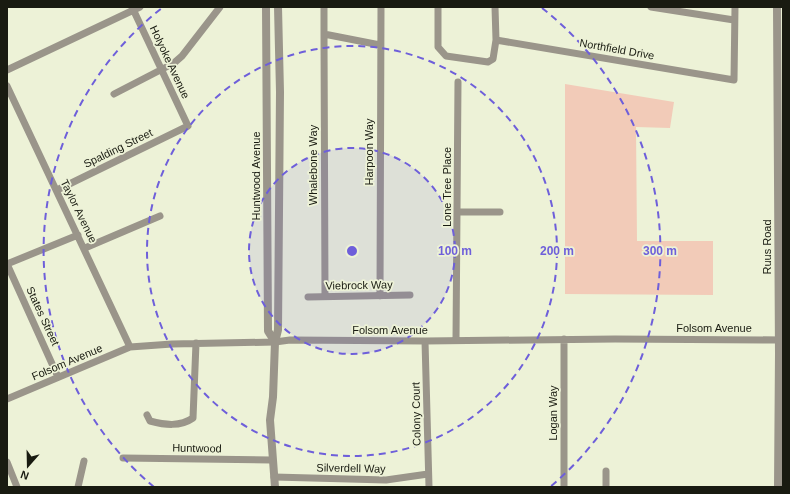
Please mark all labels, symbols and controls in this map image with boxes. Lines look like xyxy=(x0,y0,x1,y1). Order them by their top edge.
street label: Holyoke Avenue xyxy=(148,24,192,100)
street label: Northfield Drive xyxy=(579,37,655,61)
street label: Harpoon Way xyxy=(363,118,375,185)
street label: Whalebone Way xyxy=(307,124,319,205)
street label: Spalding Street xyxy=(82,126,154,170)
street label: Huntwood Avenue xyxy=(250,131,262,221)
street label: Lone Tree Place xyxy=(441,147,453,227)
street label: Taylor Avenue xyxy=(59,177,99,245)
street label: Ruus Road xyxy=(761,219,773,275)
centre of rings xyxy=(345,244,359,258)
text: 100 m xyxy=(438,244,472,258)
text: 200 m xyxy=(540,244,574,258)
text: 300 m xyxy=(643,244,677,258)
street label: Viebrock Way xyxy=(325,278,393,292)
street label: States Street xyxy=(24,285,62,347)
street label: Folsom Avenue xyxy=(676,322,752,334)
street label: Folsom Avenue xyxy=(352,324,428,336)
street label: Folsom Avenue xyxy=(30,342,104,382)
street label: Colony Court xyxy=(409,382,423,446)
street label: Logan Way xyxy=(547,385,559,441)
street label: Huntwood xyxy=(172,442,222,454)
north arrow xyxy=(8,446,48,486)
street label: Silverdell Way xyxy=(316,461,386,475)
text: N xyxy=(19,468,30,482)

